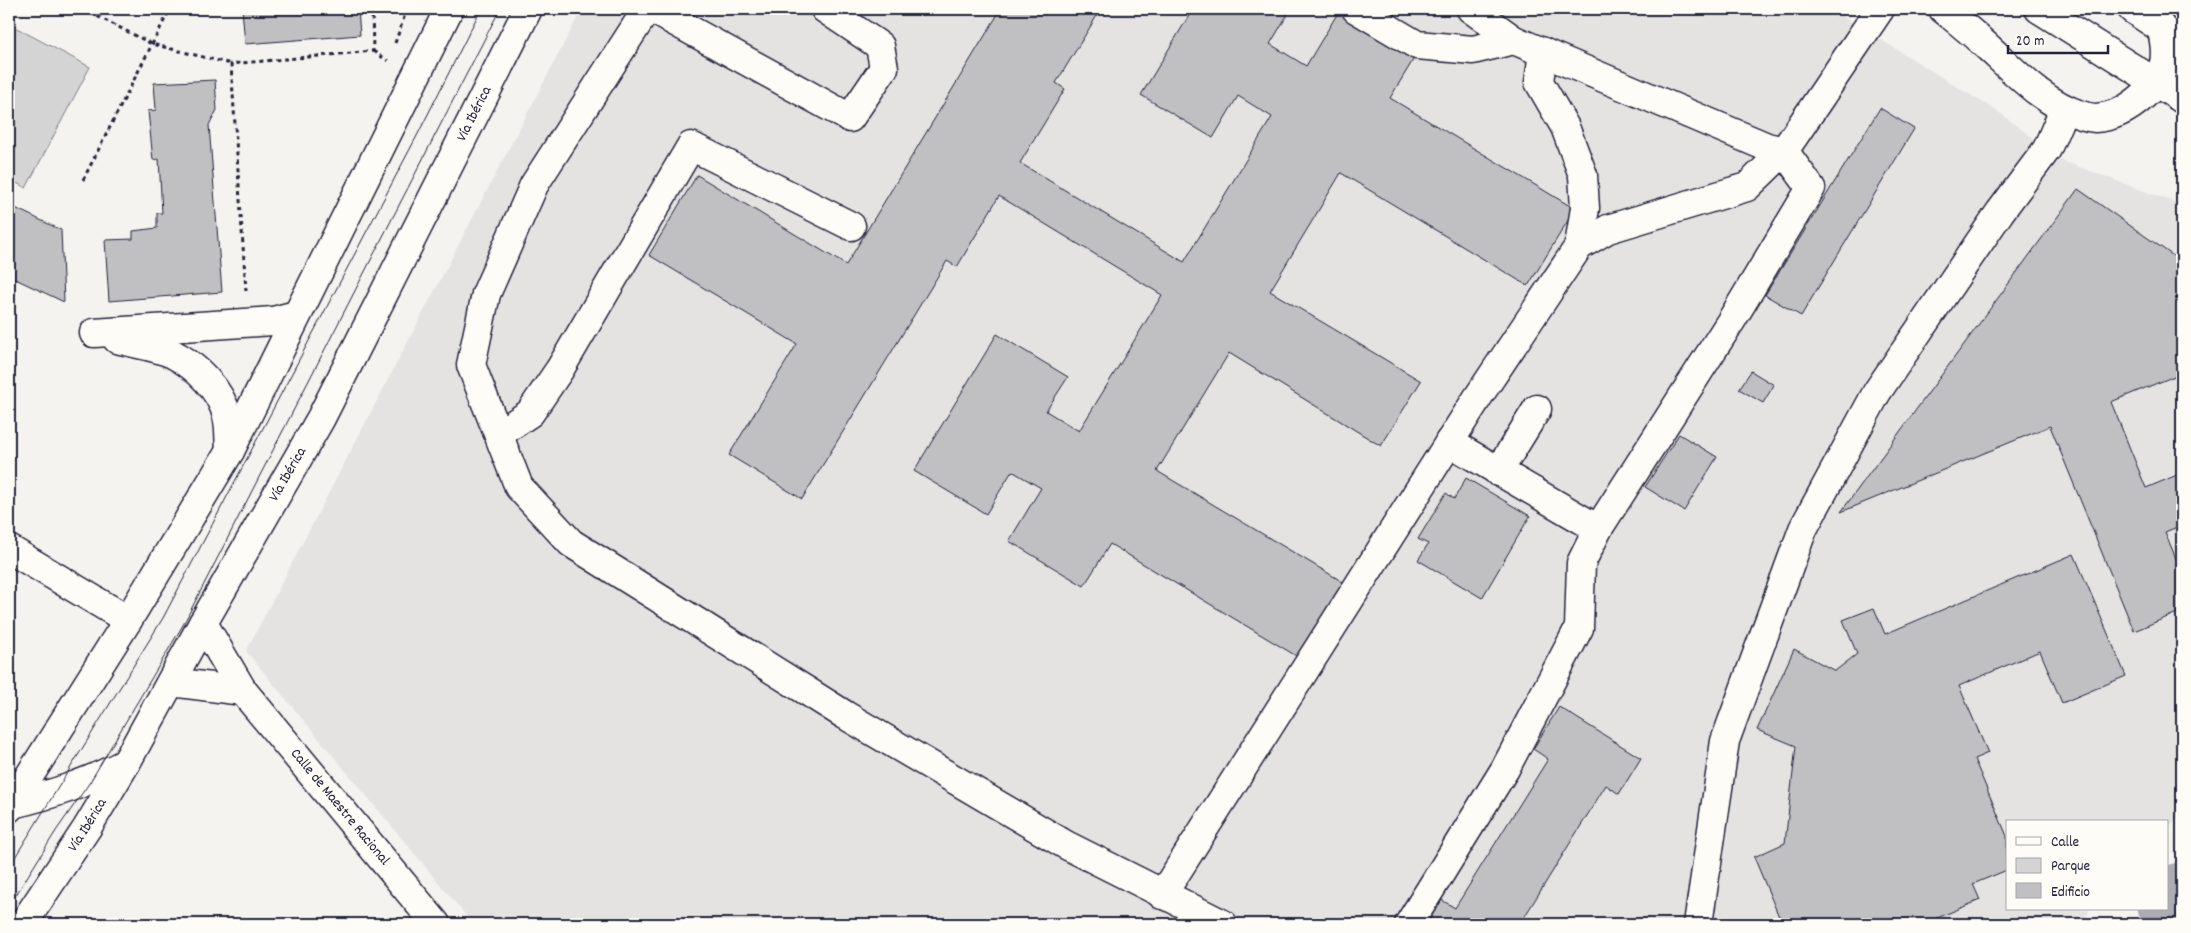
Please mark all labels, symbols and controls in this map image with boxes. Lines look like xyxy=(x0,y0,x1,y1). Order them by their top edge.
scale bar xyxy=(2008,22,2108,54)
text: 20 m xyxy=(2016,31,2044,53)
street label: Vía Ibérica xyxy=(452,82,498,146)
street label: Vía Ibérica xyxy=(264,443,313,506)
street label: Calle de Maestre Racional xyxy=(284,744,395,871)
street label: Vía Ibérica xyxy=(63,794,114,857)
legend xyxy=(2006,820,2168,910)
text: Calle xyxy=(2051,832,2080,854)
text: Parque xyxy=(2051,856,2091,878)
text: Edificio xyxy=(2051,882,2090,904)

